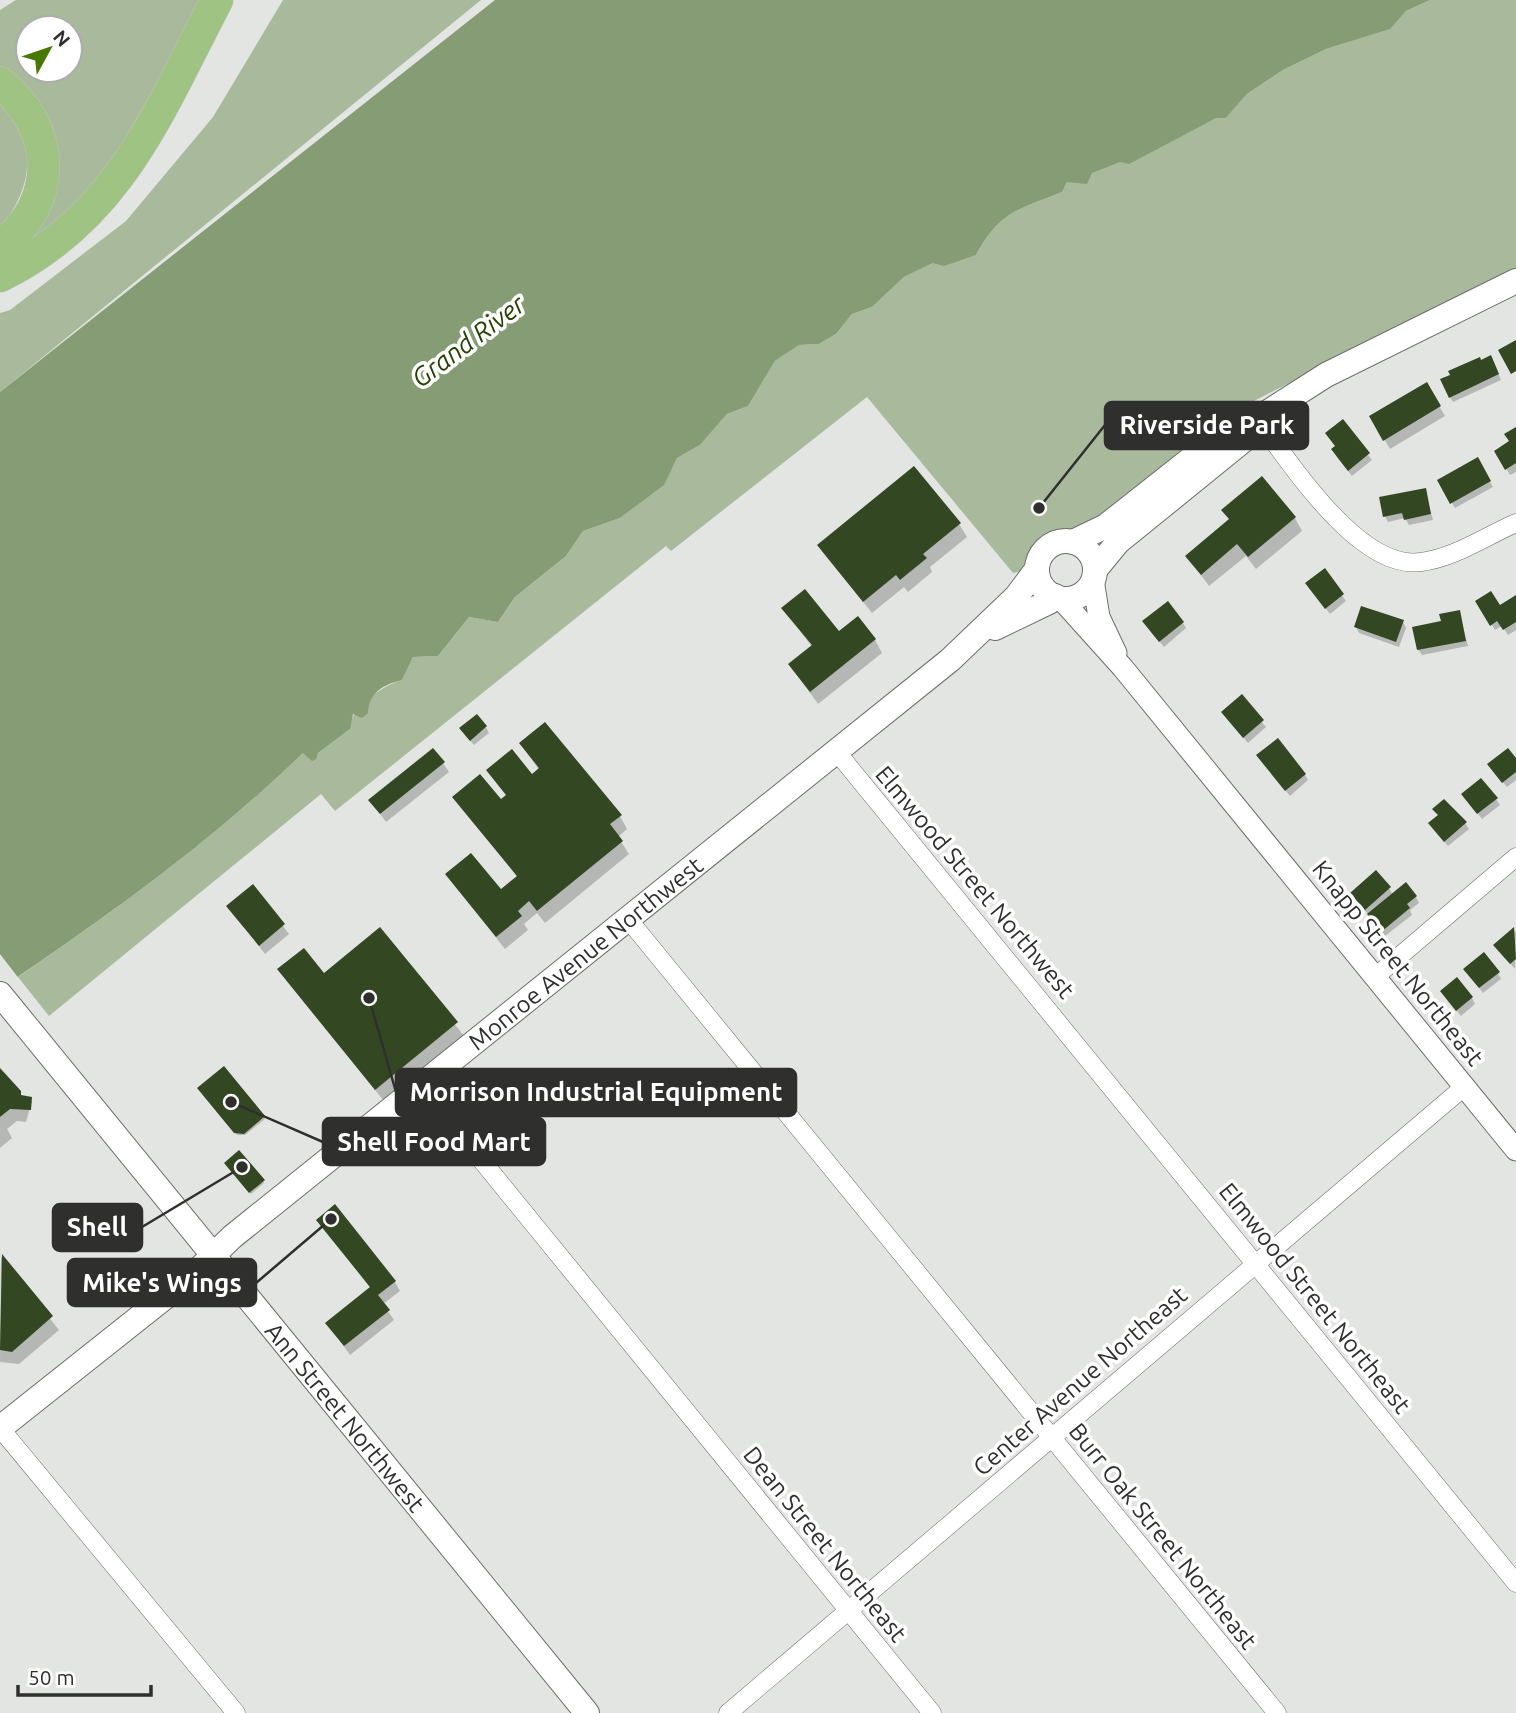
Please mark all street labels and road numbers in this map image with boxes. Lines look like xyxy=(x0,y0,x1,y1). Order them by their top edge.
street label: Elmwood Street Northwest xyxy=(870,761,1080,1004)
street label: Monroe Avenue Northwest xyxy=(463,851,708,1055)
street label: Knapp Street Northeast xyxy=(1307,855,1489,1071)
street label: Elmwood Street Northeast xyxy=(1214,1178,1416,1419)
street label: Center Avenue Northeast xyxy=(968,1281,1193,1481)
street label: Ann Street Northwest xyxy=(260,1317,431,1517)
street label: Burr Oak Street Northeast xyxy=(1064,1418,1263,1655)
street label: Dean Street Northeast xyxy=(738,1441,912,1647)

